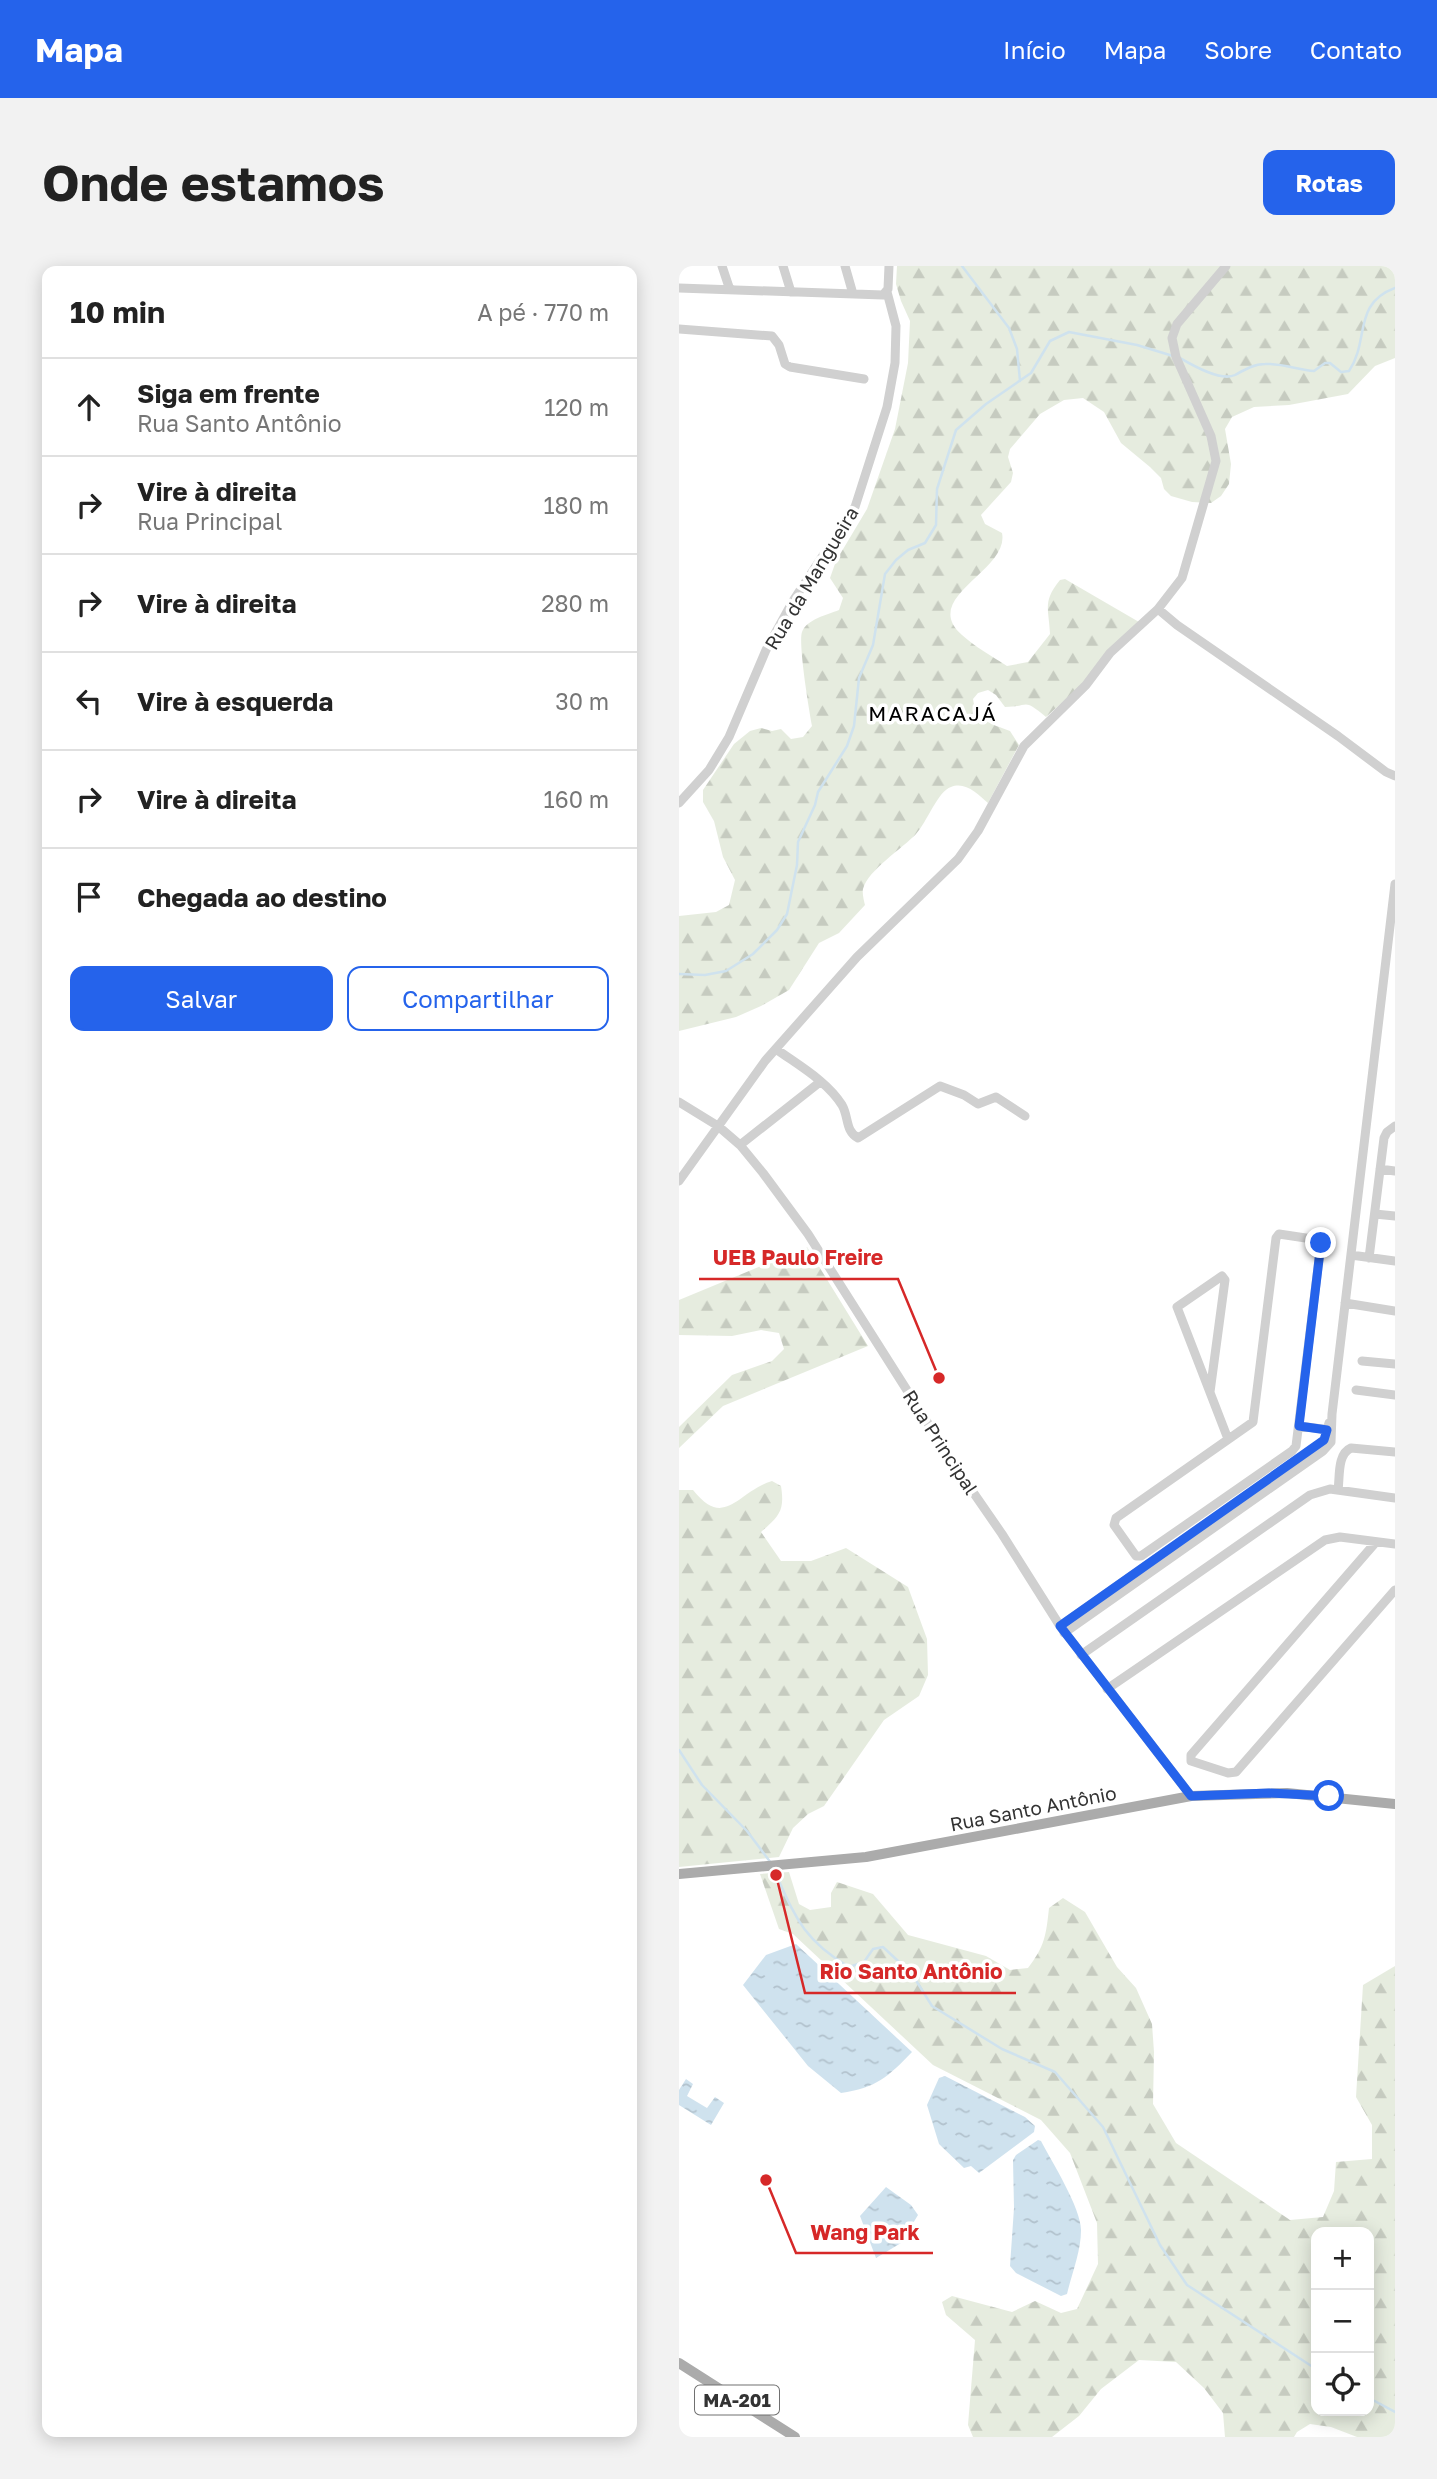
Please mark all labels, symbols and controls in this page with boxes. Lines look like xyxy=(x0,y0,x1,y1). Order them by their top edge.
text: Mapa xyxy=(35,30,123,69)
text: Início xyxy=(1003,35,1066,64)
text: Mapa xyxy=(1104,35,1166,64)
text: Sobre xyxy=(1204,35,1272,64)
text: Contato xyxy=(1310,35,1402,64)
button: Rotas xyxy=(1263,150,1395,215)
text: Onde estamos xyxy=(42,153,385,212)
text: 10 min xyxy=(70,294,165,330)
text: A pé · 770 m xyxy=(477,298,609,326)
text: Siga em frente xyxy=(137,378,320,409)
icon: ahead xyxy=(70,388,108,426)
text: 120 m xyxy=(544,393,609,421)
text: Rua Santo Antônio xyxy=(137,409,342,437)
text: Vire à direita xyxy=(137,476,297,507)
icon: right xyxy=(70,486,108,524)
text: 180 m xyxy=(543,491,609,519)
street label: Rua da Mangueira xyxy=(759,502,863,654)
text: Rua Principal xyxy=(137,507,282,535)
icon: right xyxy=(70,584,108,622)
text: Vire à direita xyxy=(137,588,297,619)
text: 280 m xyxy=(541,589,609,617)
icon: left xyxy=(70,682,108,720)
text: Vire à esquerda xyxy=(137,686,333,717)
text: 30 m xyxy=(555,687,609,715)
district label: MARACAJÁ xyxy=(868,700,998,726)
icon: right xyxy=(70,780,108,818)
text: Vire à direita xyxy=(137,784,297,815)
text: 160 m xyxy=(544,785,609,813)
icon: arrive xyxy=(70,878,108,916)
text: Chegada ao destino xyxy=(137,882,387,913)
button: Salvar xyxy=(70,966,333,1031)
button: Compartilhar xyxy=(347,966,609,1031)
route end xyxy=(1305,1227,1336,1258)
callout: UEB Paulo Freire xyxy=(699,1237,898,1279)
text: UEB Paulo Freire xyxy=(713,1244,883,1270)
street label: Rua Principal xyxy=(899,1385,983,1499)
route start xyxy=(1313,1780,1344,1811)
street label: Rua Santo Antônio xyxy=(948,1781,1118,1835)
callout: Rio Santo Antônio xyxy=(805,1951,1016,1993)
text: Rio Santo Antônio xyxy=(820,1958,1002,1984)
callout: Wang Park xyxy=(796,2211,933,2253)
text: Wang Park xyxy=(810,2219,920,2245)
map controls xyxy=(1311,2227,1374,2416)
button: + xyxy=(1311,2227,1374,2290)
button: − xyxy=(1311,2290,1374,2353)
button: locate xyxy=(1311,2353,1374,2416)
road number: MA-201 xyxy=(695,2386,779,2414)

